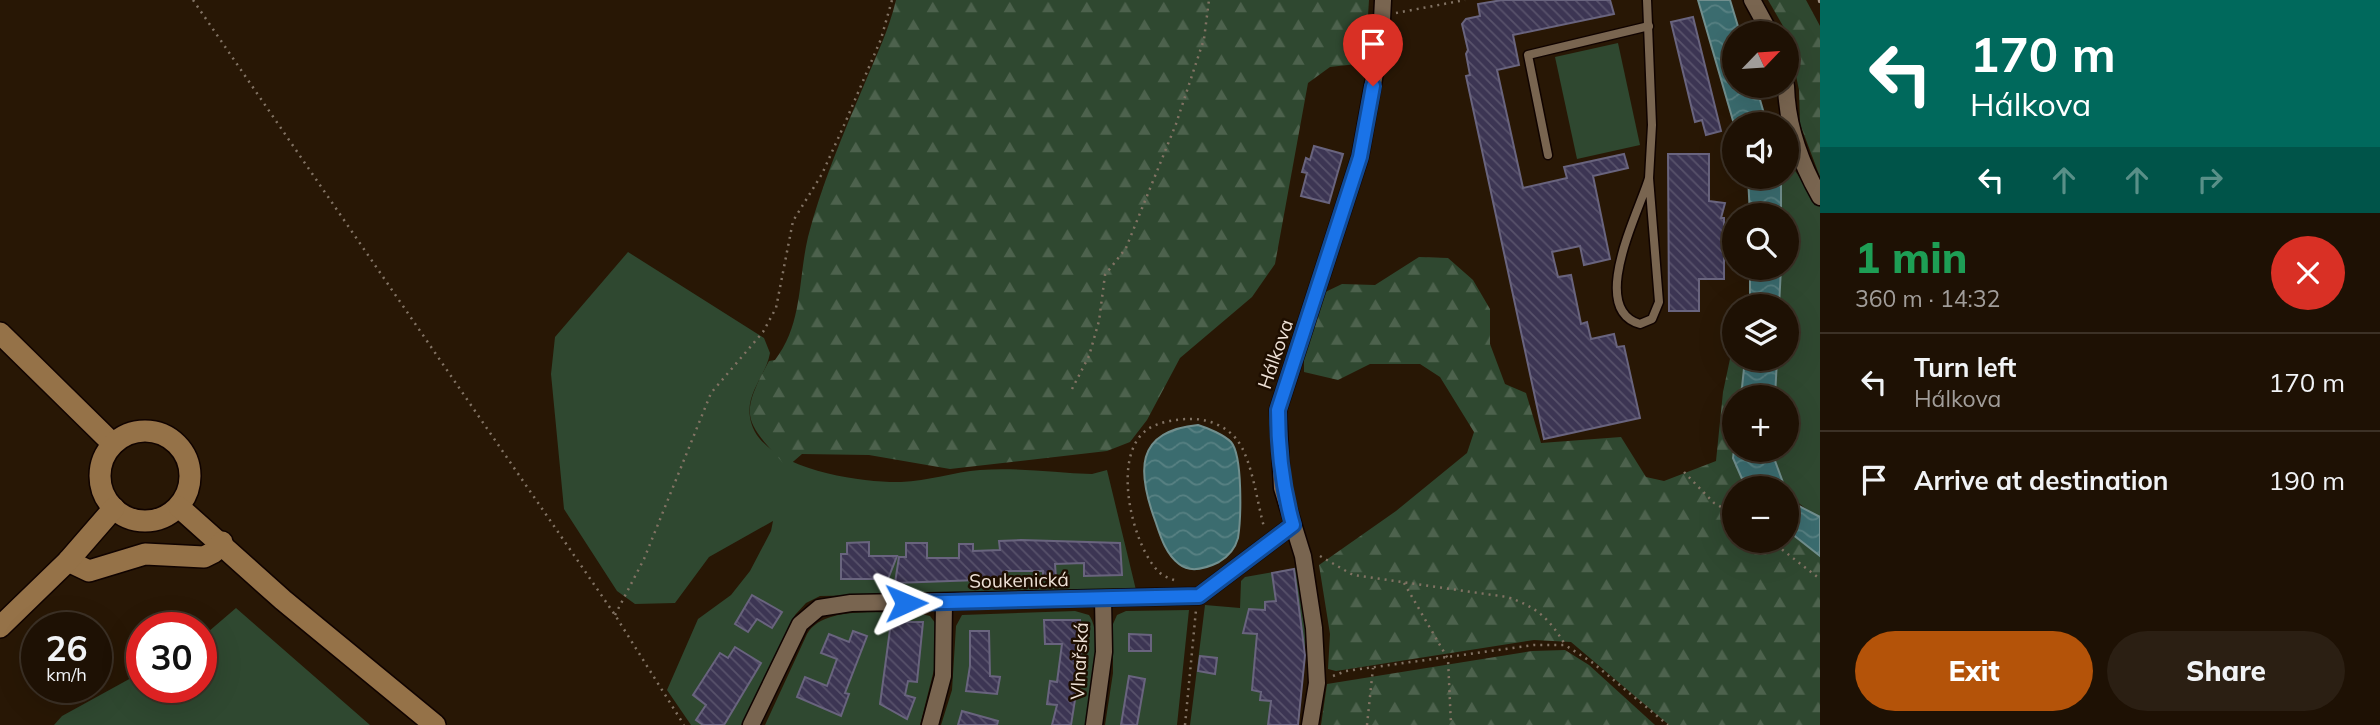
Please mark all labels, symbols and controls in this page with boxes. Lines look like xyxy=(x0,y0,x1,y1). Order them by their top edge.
pin xyxy=(1343,14,1403,86)
north arrow xyxy=(1722,21,1799,98)
map controls xyxy=(1722,21,1799,553)
text: 170 m xyxy=(1970,23,2116,84)
icon: arrive xyxy=(1354,25,1392,63)
icon: left xyxy=(1855,28,1946,119)
text: Hálkova xyxy=(1970,84,2091,124)
button: sound xyxy=(1722,112,1799,189)
icon: left xyxy=(1972,161,2010,199)
icon: ahead xyxy=(2045,161,2083,199)
icon: ahead xyxy=(2118,161,2156,199)
icon: right xyxy=(2191,161,2229,199)
button: search xyxy=(1722,203,1799,280)
text: 1 min xyxy=(1855,231,1968,284)
button: close xyxy=(2271,236,2345,310)
text: 360 m · 14:32 xyxy=(1855,284,2000,313)
button: layers xyxy=(1722,294,1799,371)
street label: Hálkova xyxy=(1252,316,1298,392)
text: Turn left xyxy=(1914,351,2016,384)
icon: left xyxy=(1855,363,1893,401)
text: 170 m xyxy=(2269,366,2345,399)
text: Hálkova xyxy=(1914,384,2001,413)
button: + xyxy=(1722,385,1799,462)
icon: arrive xyxy=(1855,461,1893,499)
text: Arrive at destination xyxy=(1914,464,2169,497)
text: 190 m xyxy=(2269,464,2345,497)
button: − xyxy=(1722,476,1799,553)
position arrow xyxy=(869,566,943,640)
street label: Soukenická xyxy=(969,567,1069,593)
speed limit sign: 30 xyxy=(126,612,217,703)
street label: Vlnařská xyxy=(1065,622,1093,700)
text: 26 xyxy=(45,626,88,670)
button: Exit xyxy=(1855,631,2093,711)
button: Share xyxy=(2107,631,2345,711)
text: km/h xyxy=(46,663,87,686)

